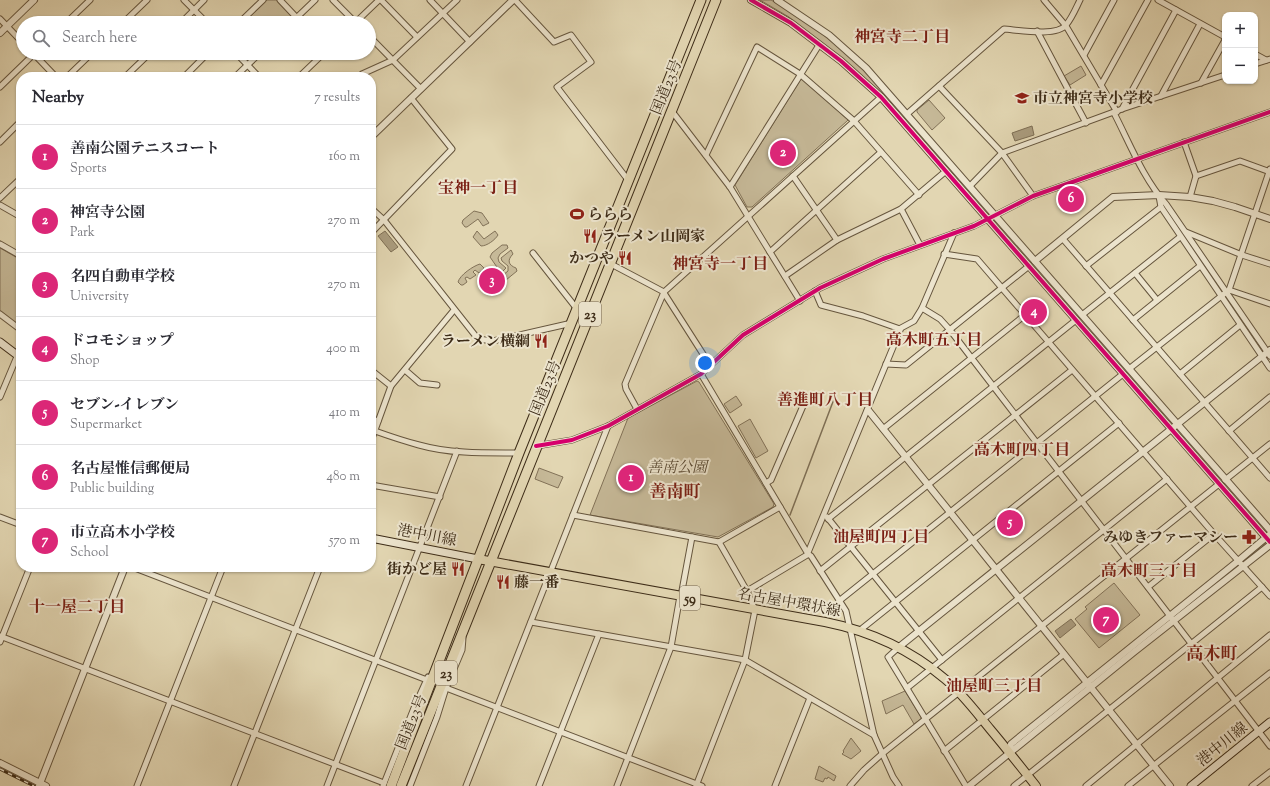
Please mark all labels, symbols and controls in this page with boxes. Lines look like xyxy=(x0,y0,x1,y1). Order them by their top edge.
map controls xyxy=(1222,12,1258,84)
button: + xyxy=(1222,12,1258,48)
search box xyxy=(16,16,376,60)
icon: search xyxy=(30,27,52,49)
district label: 神宮寺二丁目 xyxy=(854,27,950,50)
text: Search here xyxy=(62,28,137,49)
button: − xyxy=(1222,48,1258,84)
street label: 国道23号 xyxy=(647,57,688,118)
text: Nearby xyxy=(32,86,84,110)
text: 7 results xyxy=(314,89,360,107)
place label: 市立神宮寺小学校 xyxy=(1033,89,1153,110)
school or university icon: 市立神宮寺小学校 xyxy=(1014,90,1030,106)
pin: 2 xyxy=(770,138,796,168)
text: 善南公園テニスコート xyxy=(70,139,219,160)
text: 1 xyxy=(43,148,47,166)
text: 160 m xyxy=(329,148,360,166)
text: Sports xyxy=(70,160,107,178)
district label: 宝神一丁目 xyxy=(438,178,518,201)
pin: 6 xyxy=(1058,184,1084,214)
text: 神宮寺公園 xyxy=(70,203,145,224)
place label: ららら xyxy=(588,205,633,226)
sports icon: ららら xyxy=(569,206,585,222)
text: 2 xyxy=(42,212,48,230)
text: 270 m xyxy=(327,212,360,230)
text: Park xyxy=(70,224,95,242)
place label: ラーメン山岡家 xyxy=(601,227,705,248)
restaurant icon: ラーメン山岡家 xyxy=(582,228,598,244)
place label: かつや xyxy=(569,249,614,270)
restaurant icon: かつや xyxy=(617,250,633,266)
district label: 神宮寺一丁目 xyxy=(672,254,768,277)
pin: 3 xyxy=(479,266,505,296)
text: 名四自動車学校 xyxy=(70,267,175,288)
text: 3 xyxy=(42,276,48,294)
text: 270 m xyxy=(327,276,360,294)
text: University xyxy=(70,288,129,306)
pin: 4 xyxy=(1021,297,1047,327)
road number: 23 xyxy=(579,302,601,326)
district label: 高木町五丁目 xyxy=(886,330,982,353)
text: ドコモショップ xyxy=(70,331,174,352)
place label: ラーメン横綱 xyxy=(441,332,530,353)
restaurant icon: ラーメン横綱 xyxy=(533,333,549,349)
text: 4 xyxy=(42,340,48,358)
text: 400 m xyxy=(326,340,360,358)
text: Shop xyxy=(70,352,99,370)
your location xyxy=(695,353,715,373)
street label: 国道23号 xyxy=(526,358,567,419)
district label: 善進町八丁目 xyxy=(777,390,873,413)
text: セブン-イレブン xyxy=(70,395,179,416)
text: 5 xyxy=(43,404,47,422)
text: 410 m xyxy=(329,404,360,422)
text: Supermarket xyxy=(70,416,142,434)
district label: 高木町四丁目 xyxy=(974,440,1070,463)
park label: 善南公園 xyxy=(647,458,710,479)
text: 名古屋惟信郵便局 xyxy=(70,459,190,480)
pin: 1 xyxy=(618,463,644,493)
text: 6 xyxy=(42,468,48,486)
text: 480 m xyxy=(327,468,360,486)
text: Public building xyxy=(70,480,154,498)
district label: 善南町 xyxy=(650,481,701,505)
pin: 5 xyxy=(997,508,1023,538)
street label: 港中川線 xyxy=(395,520,458,553)
text: 市立高木小学校 xyxy=(70,523,175,544)
district label: 油屋町四丁目 xyxy=(833,527,929,550)
place label: みゆきファーマシー xyxy=(1103,528,1238,549)
pharmacy icon: みゆきファーマシー xyxy=(1241,529,1257,545)
text: 7 xyxy=(42,532,48,550)
text: 570 m xyxy=(329,532,360,550)
text: School xyxy=(70,544,109,562)
place label: 街かど屋 xyxy=(387,560,447,581)
restaurant icon: 街かど屋 xyxy=(450,561,466,577)
district label: 高木町三丁目 xyxy=(1101,561,1197,584)
place label: 藤一番 xyxy=(514,573,560,594)
restaurant icon: 藤一番 xyxy=(495,574,511,590)
street label: 名古屋中環状線 xyxy=(735,584,842,623)
road number: 59 xyxy=(680,586,700,610)
district label: 十一屋二丁目 xyxy=(29,597,125,620)
pin: 7 xyxy=(1093,605,1119,635)
district label: 高木町 xyxy=(1187,643,1238,667)
road number: 23 xyxy=(435,661,457,685)
district label: 油屋町三丁目 xyxy=(946,676,1042,699)
street label: 国道23号 xyxy=(392,692,433,753)
street label: 港中川線 xyxy=(1193,718,1253,772)

